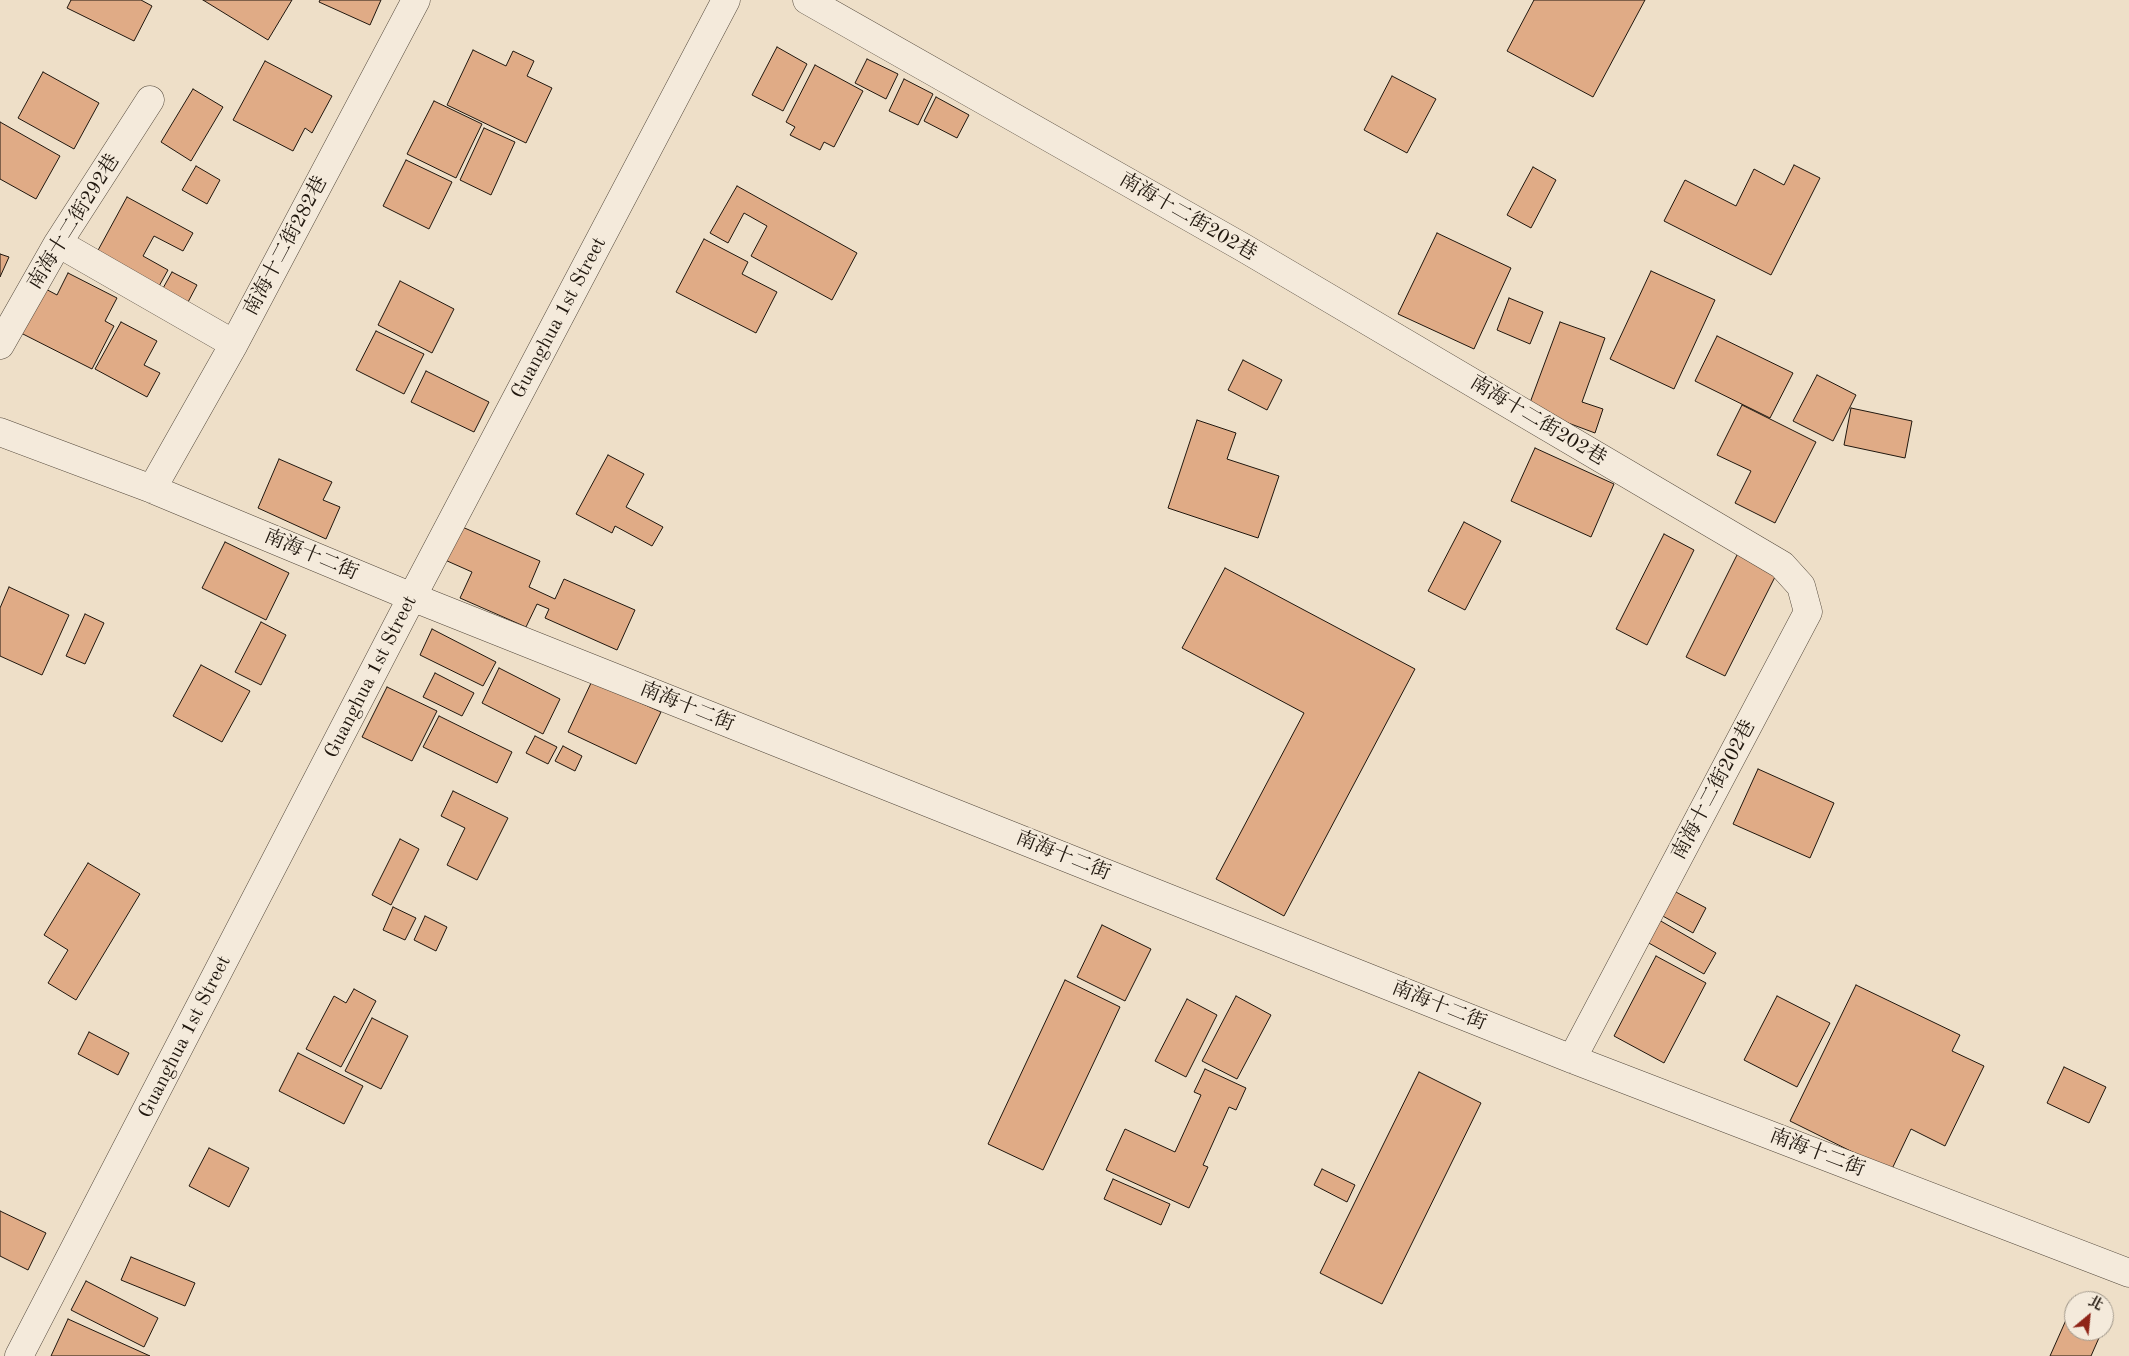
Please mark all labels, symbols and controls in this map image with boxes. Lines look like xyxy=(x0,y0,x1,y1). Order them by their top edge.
street label: 南海十二街292巷 xyxy=(23,150,125,294)
street label: 南海十二街202巷 xyxy=(1115,168,1261,266)
street label: 南海十二街282巷 xyxy=(239,172,333,320)
street label: Guanghua 1st Street xyxy=(506,233,612,403)
street label: 南海十二街202巷 xyxy=(1465,371,1611,471)
street label: 南海十二街 xyxy=(260,524,362,586)
street label: Guanghua 1st Street xyxy=(320,592,422,762)
street label: 南海十二街 xyxy=(636,677,738,737)
street label: 南海十二街202巷 xyxy=(1667,716,1761,864)
street label: 南海十二街 xyxy=(1012,826,1114,886)
street label: Guanghua 1st Street xyxy=(134,952,236,1122)
street label: 南海十二街 xyxy=(1388,976,1490,1036)
street label: 南海十二街 xyxy=(1766,1124,1868,1182)
north arrow xyxy=(2064,1291,2114,1341)
text: 北 xyxy=(2086,1294,2105,1313)

